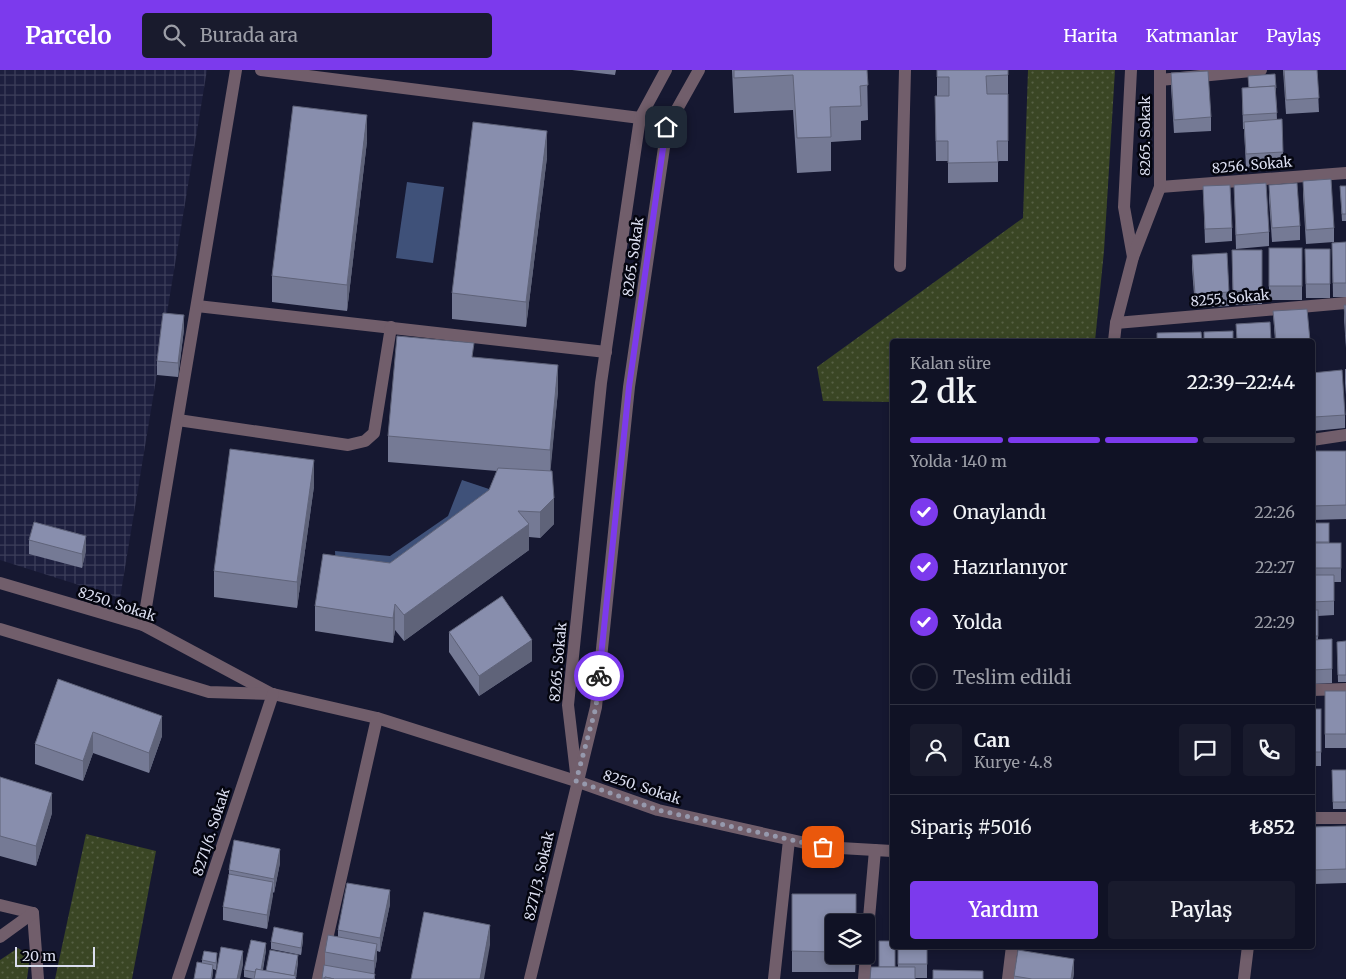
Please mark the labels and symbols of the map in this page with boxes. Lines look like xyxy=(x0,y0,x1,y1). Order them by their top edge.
street label: 8265. Sokak xyxy=(1136,96,1154,176)
pin xyxy=(645,106,687,148)
street label: 8256. Sokak xyxy=(1211,153,1293,177)
street label: 8265. Sokak xyxy=(619,216,647,298)
street label: 8255. Sokak xyxy=(1190,286,1270,310)
street label: 8250. Sokak xyxy=(76,583,158,625)
street label: 8265. Sokak xyxy=(546,621,570,703)
courier xyxy=(574,651,624,701)
street label: 8250. Sokak xyxy=(601,766,683,808)
street label: 8271/6. Sokak xyxy=(188,786,234,878)
pin xyxy=(802,826,844,868)
street label: 8271/3. Sokak xyxy=(520,830,558,922)
scale bar xyxy=(15,944,95,967)

